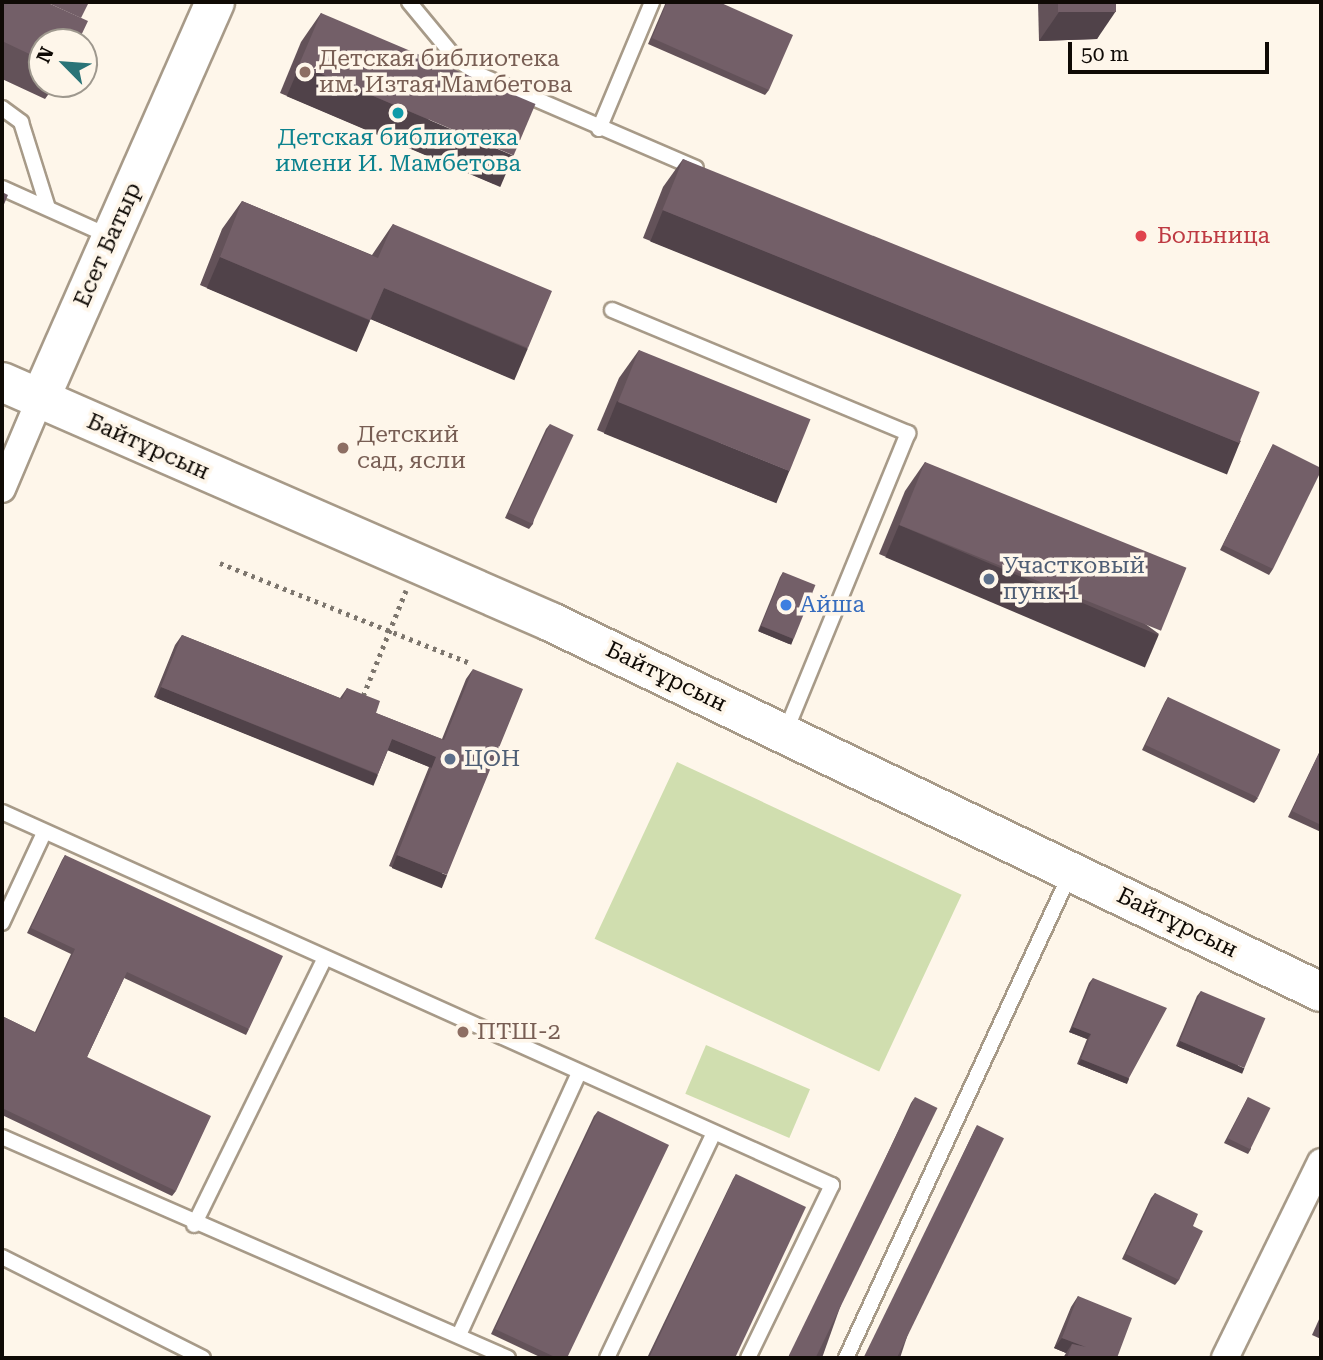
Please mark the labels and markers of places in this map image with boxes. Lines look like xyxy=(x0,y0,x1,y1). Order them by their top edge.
place label: Детская библиотека им. Изтая Мамбетова xyxy=(319,45,572,99)
marker: Детская библиотека им. Изтая Мамбетова xyxy=(297,64,313,80)
marker: Детская библиотека имени И. Мамбетова xyxy=(390,105,406,121)
place label: Детская библиотека имени И. Мамбетова xyxy=(275,124,521,178)
place label: Больница xyxy=(1157,222,1270,250)
marker: Больница xyxy=(1131,226,1151,246)
place label: Детский сад, ясли xyxy=(357,421,466,475)
marker: Детский сад, ясли xyxy=(335,440,351,456)
place label: Участковый пунк 1 xyxy=(1003,552,1145,606)
marker: Участковый пунк 1 xyxy=(981,571,997,587)
place label: Айша xyxy=(800,591,865,619)
marker: Айша xyxy=(778,597,794,613)
place label: ЦОН xyxy=(464,745,520,773)
marker: ЦОН xyxy=(442,751,458,767)
place label: ПТШ-2 xyxy=(477,1018,561,1046)
marker: ПТШ-2 xyxy=(455,1024,471,1040)

